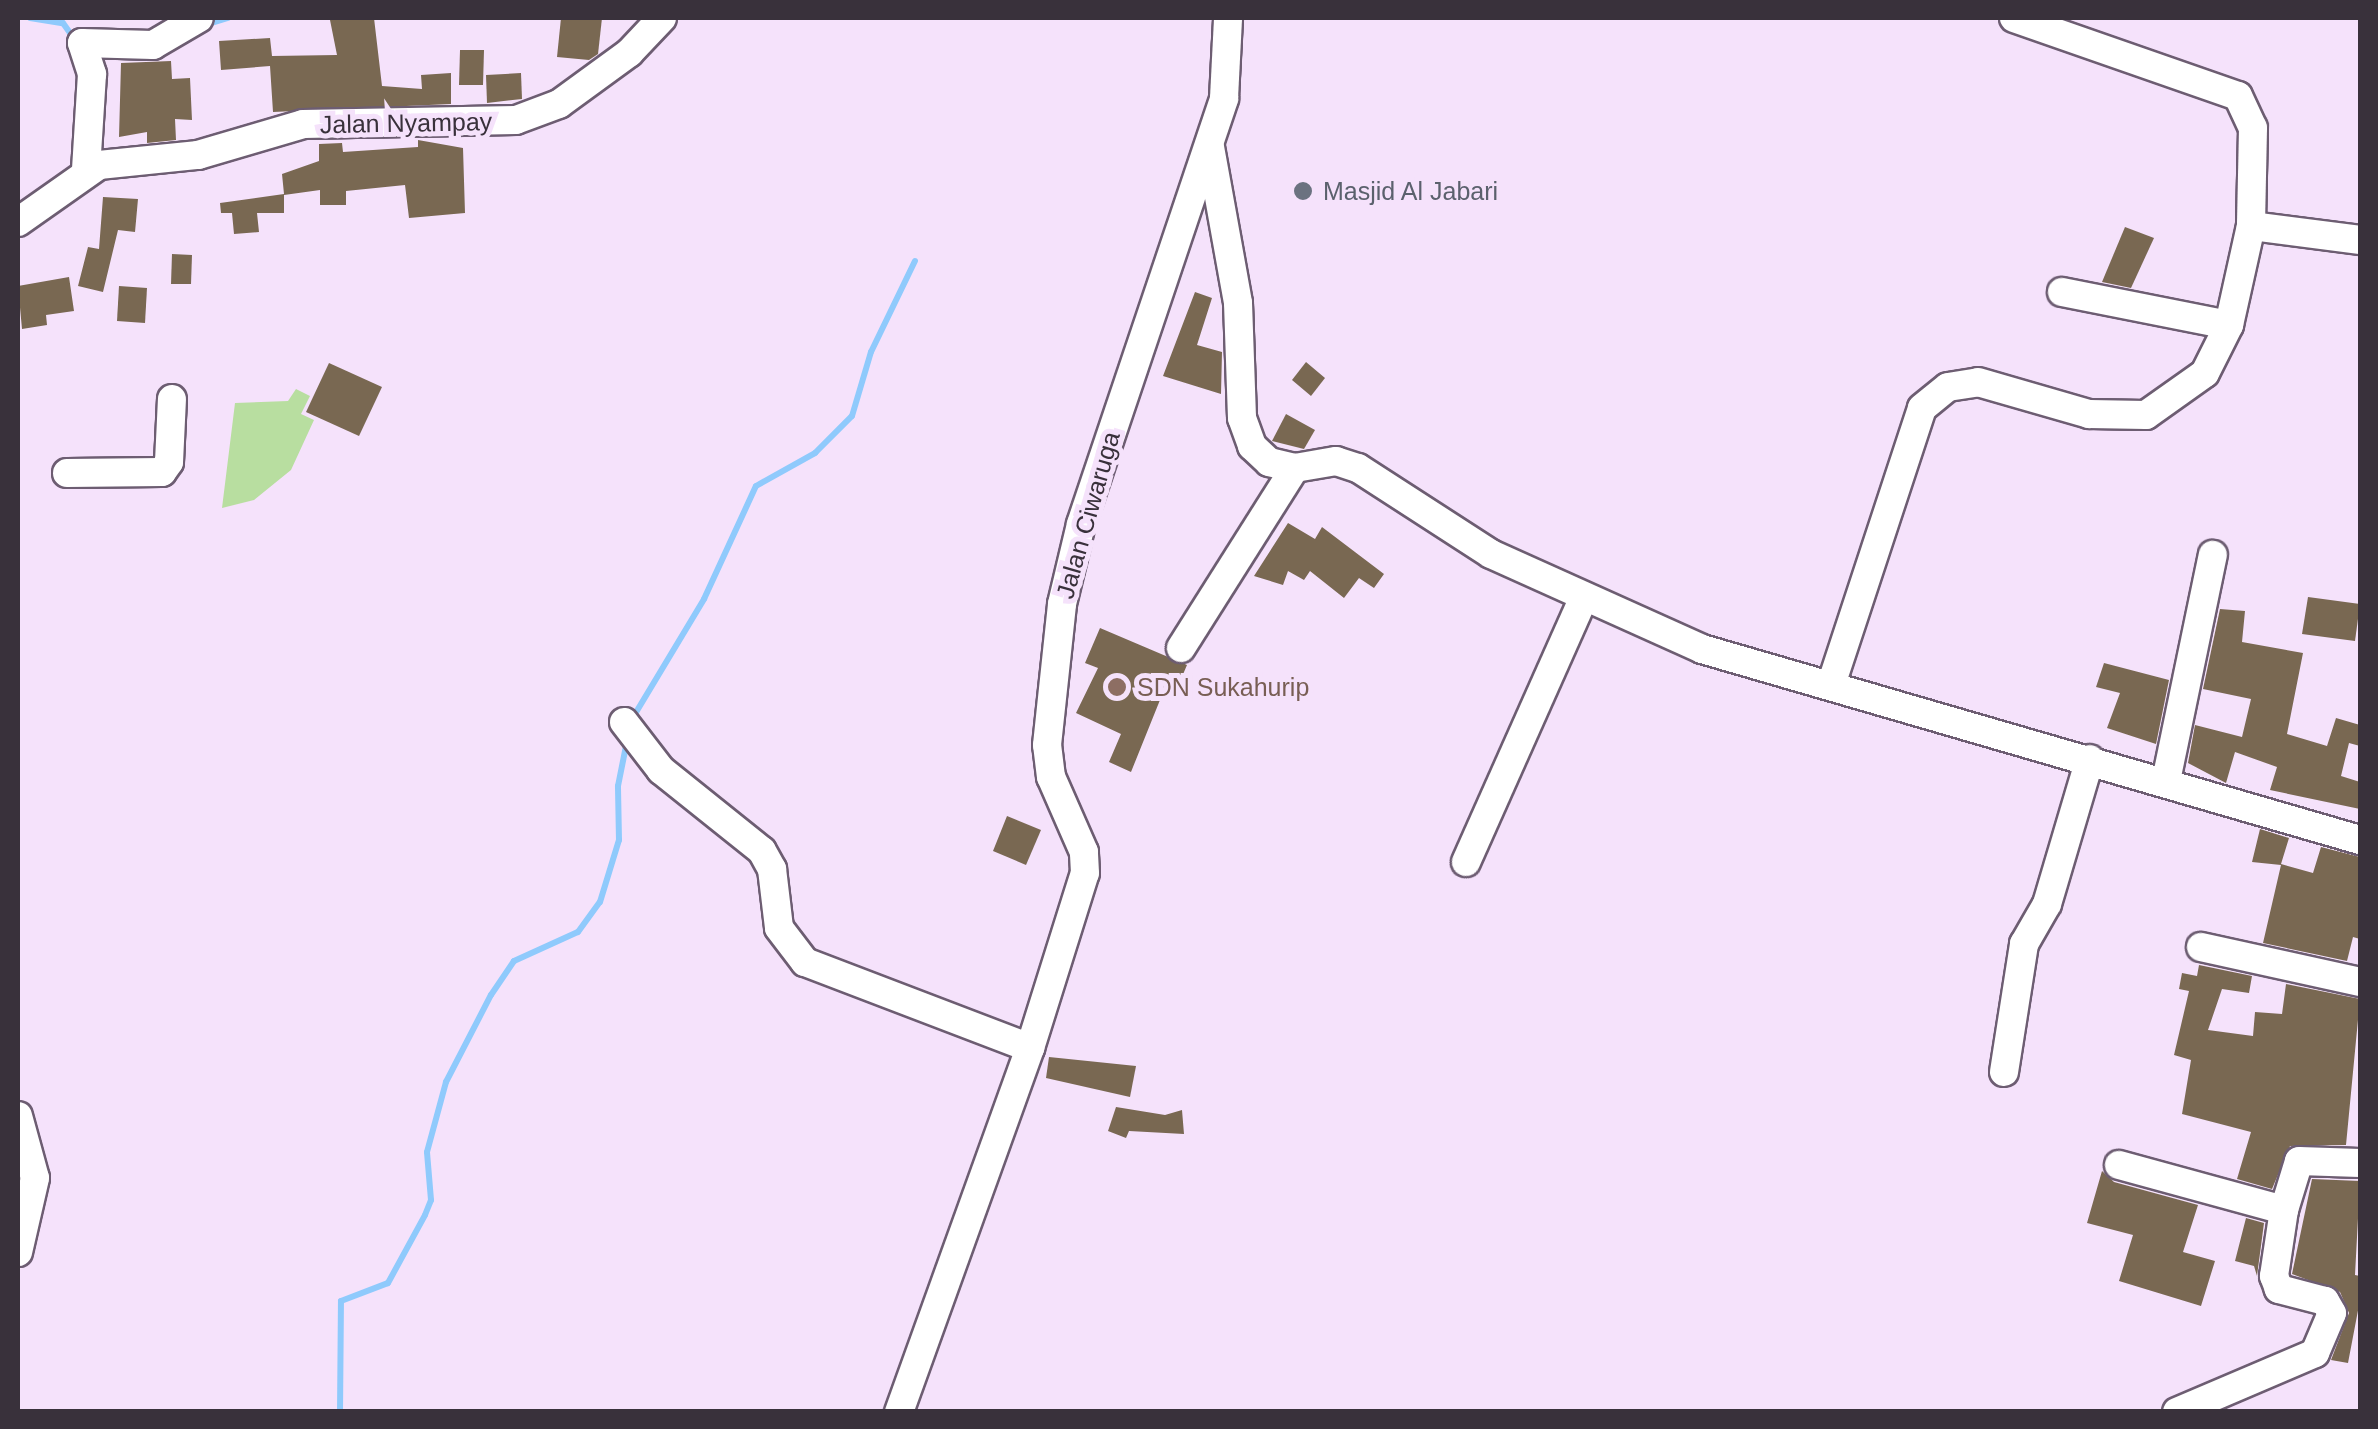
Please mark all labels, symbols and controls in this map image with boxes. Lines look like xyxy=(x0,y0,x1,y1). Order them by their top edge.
street label: Jalan Nyampay xyxy=(320,106,492,140)
place label: Masjid Al Jabari xyxy=(1323,176,1499,206)
marker: Masjid Al Jabari xyxy=(1292,180,1314,202)
street label: Jalan Ciwaruga xyxy=(1050,428,1126,602)
place label: SDN Sukahurip xyxy=(1137,672,1309,702)
marker: SDN Sukahurip xyxy=(1106,676,1128,698)

